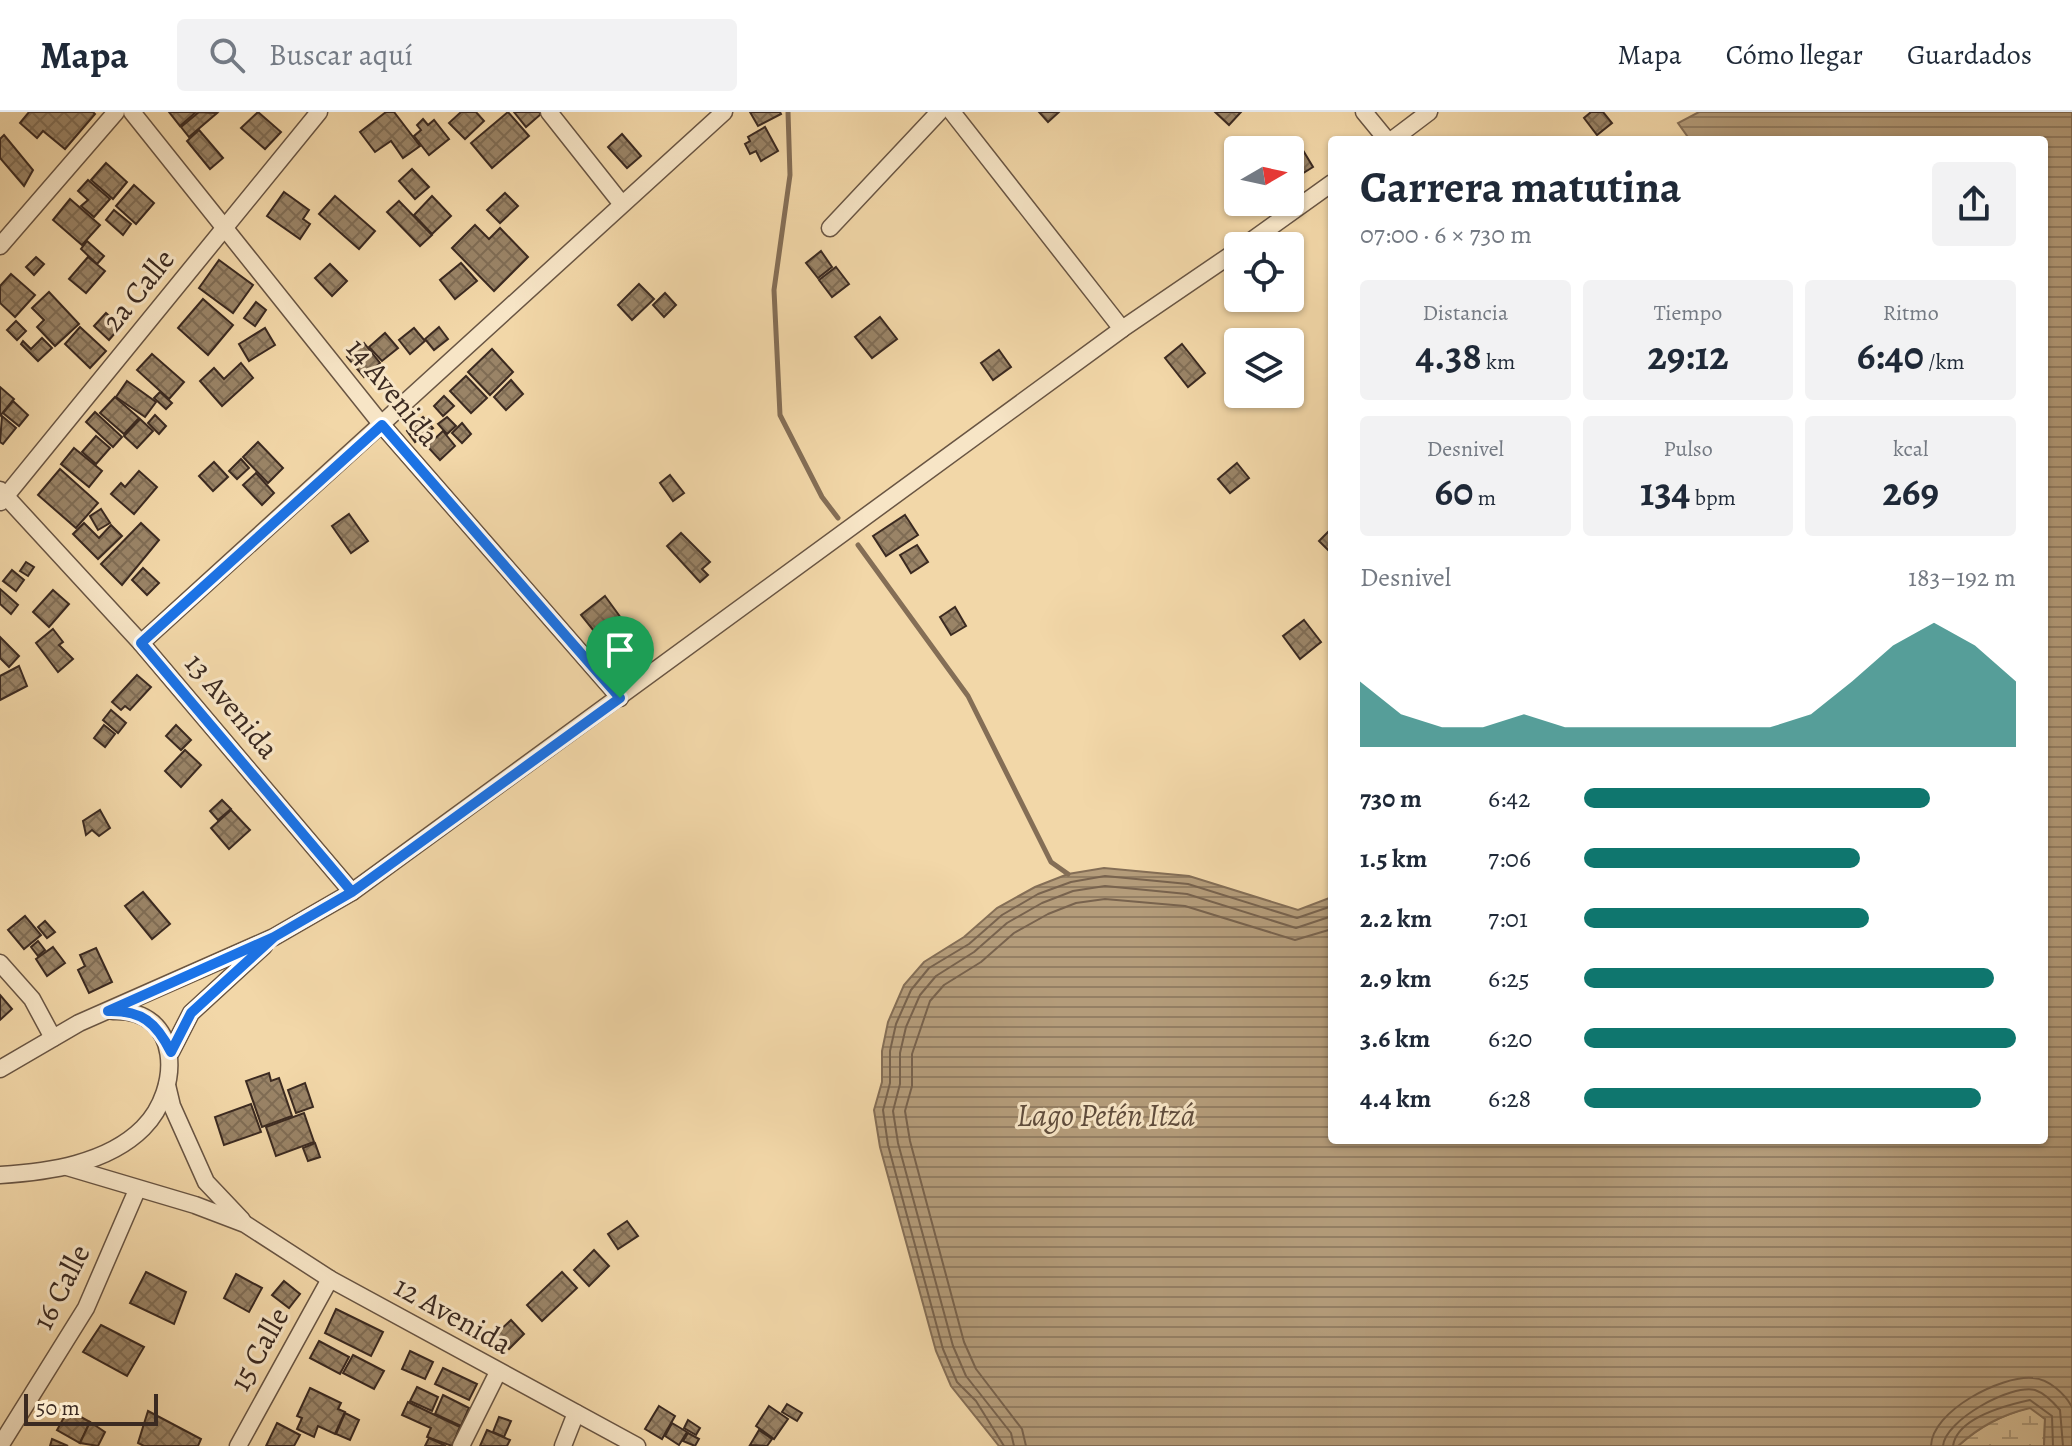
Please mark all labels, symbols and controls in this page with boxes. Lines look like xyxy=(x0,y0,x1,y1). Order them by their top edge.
search box xyxy=(177,19,737,91)
text: Mapa xyxy=(40,29,129,81)
icon: search xyxy=(205,33,249,77)
text: Buscar aquí xyxy=(269,35,413,75)
text: Mapa xyxy=(1618,36,1682,74)
text: Cómo llegar xyxy=(1726,36,1863,74)
text: Guardados xyxy=(1907,36,2032,74)
north arrow xyxy=(1224,136,1304,216)
map controls xyxy=(1224,136,1304,408)
text: Carrera matutina xyxy=(1360,157,1681,217)
button: share xyxy=(1932,162,2016,246)
text: 07:00 · 6 × 730 m xyxy=(1360,217,1532,252)
button: locate xyxy=(1224,232,1304,312)
street label: 2a Calle xyxy=(93,240,183,340)
text: Distancia xyxy=(1422,298,1508,328)
text: Tiempo xyxy=(1654,298,1722,328)
text: Ritmo xyxy=(1883,298,1939,328)
button: layers xyxy=(1224,328,1304,408)
text: 4.38 xyxy=(1415,328,1482,383)
text: 29:12 xyxy=(1647,328,1728,383)
text: 6:40 xyxy=(1857,328,1924,383)
street label: 14 Avenida xyxy=(337,330,449,454)
text: km xyxy=(1482,347,1515,377)
text: /km xyxy=(1924,347,1965,377)
text: Desnivel xyxy=(1427,434,1504,464)
text: Pulso xyxy=(1663,434,1713,464)
text: kcal xyxy=(1893,434,1928,464)
text: 60 xyxy=(1435,464,1473,519)
text: 134 xyxy=(1640,464,1690,519)
text: 269 xyxy=(1882,464,1939,519)
text: m xyxy=(1473,483,1496,513)
text: bpm xyxy=(1690,483,1736,513)
text: Desnivel xyxy=(1360,560,1451,595)
text: 183–192 m xyxy=(1908,560,2016,595)
pin xyxy=(586,616,654,698)
icon: arrive xyxy=(598,628,642,672)
street label: 13 Avenida xyxy=(176,645,288,767)
text: 730 m xyxy=(1360,781,1422,816)
text: 6:42 xyxy=(1488,781,1530,816)
text: 1.5 km xyxy=(1360,841,1427,876)
text: 7:06 xyxy=(1488,841,1531,876)
text: 2.2 km xyxy=(1360,901,1432,936)
text: 7:01 xyxy=(1488,901,1528,936)
text: 2.9 km xyxy=(1360,961,1432,996)
text: 6:25 xyxy=(1488,961,1530,996)
text: 3.6 km xyxy=(1360,1021,1430,1056)
text: 6:20 xyxy=(1488,1021,1532,1056)
text: 4.4 km xyxy=(1360,1081,1431,1116)
text: 6:28 xyxy=(1488,1081,1531,1116)
water label: Lago Petén Itzá xyxy=(1017,1093,1195,1137)
street label: 16 Calle xyxy=(23,1237,99,1337)
street label: 12 Avenida xyxy=(387,1266,519,1364)
street label: 15 Calle xyxy=(220,1300,298,1398)
scale bar xyxy=(24,1390,158,1426)
text: 50 m xyxy=(36,1393,80,1423)

